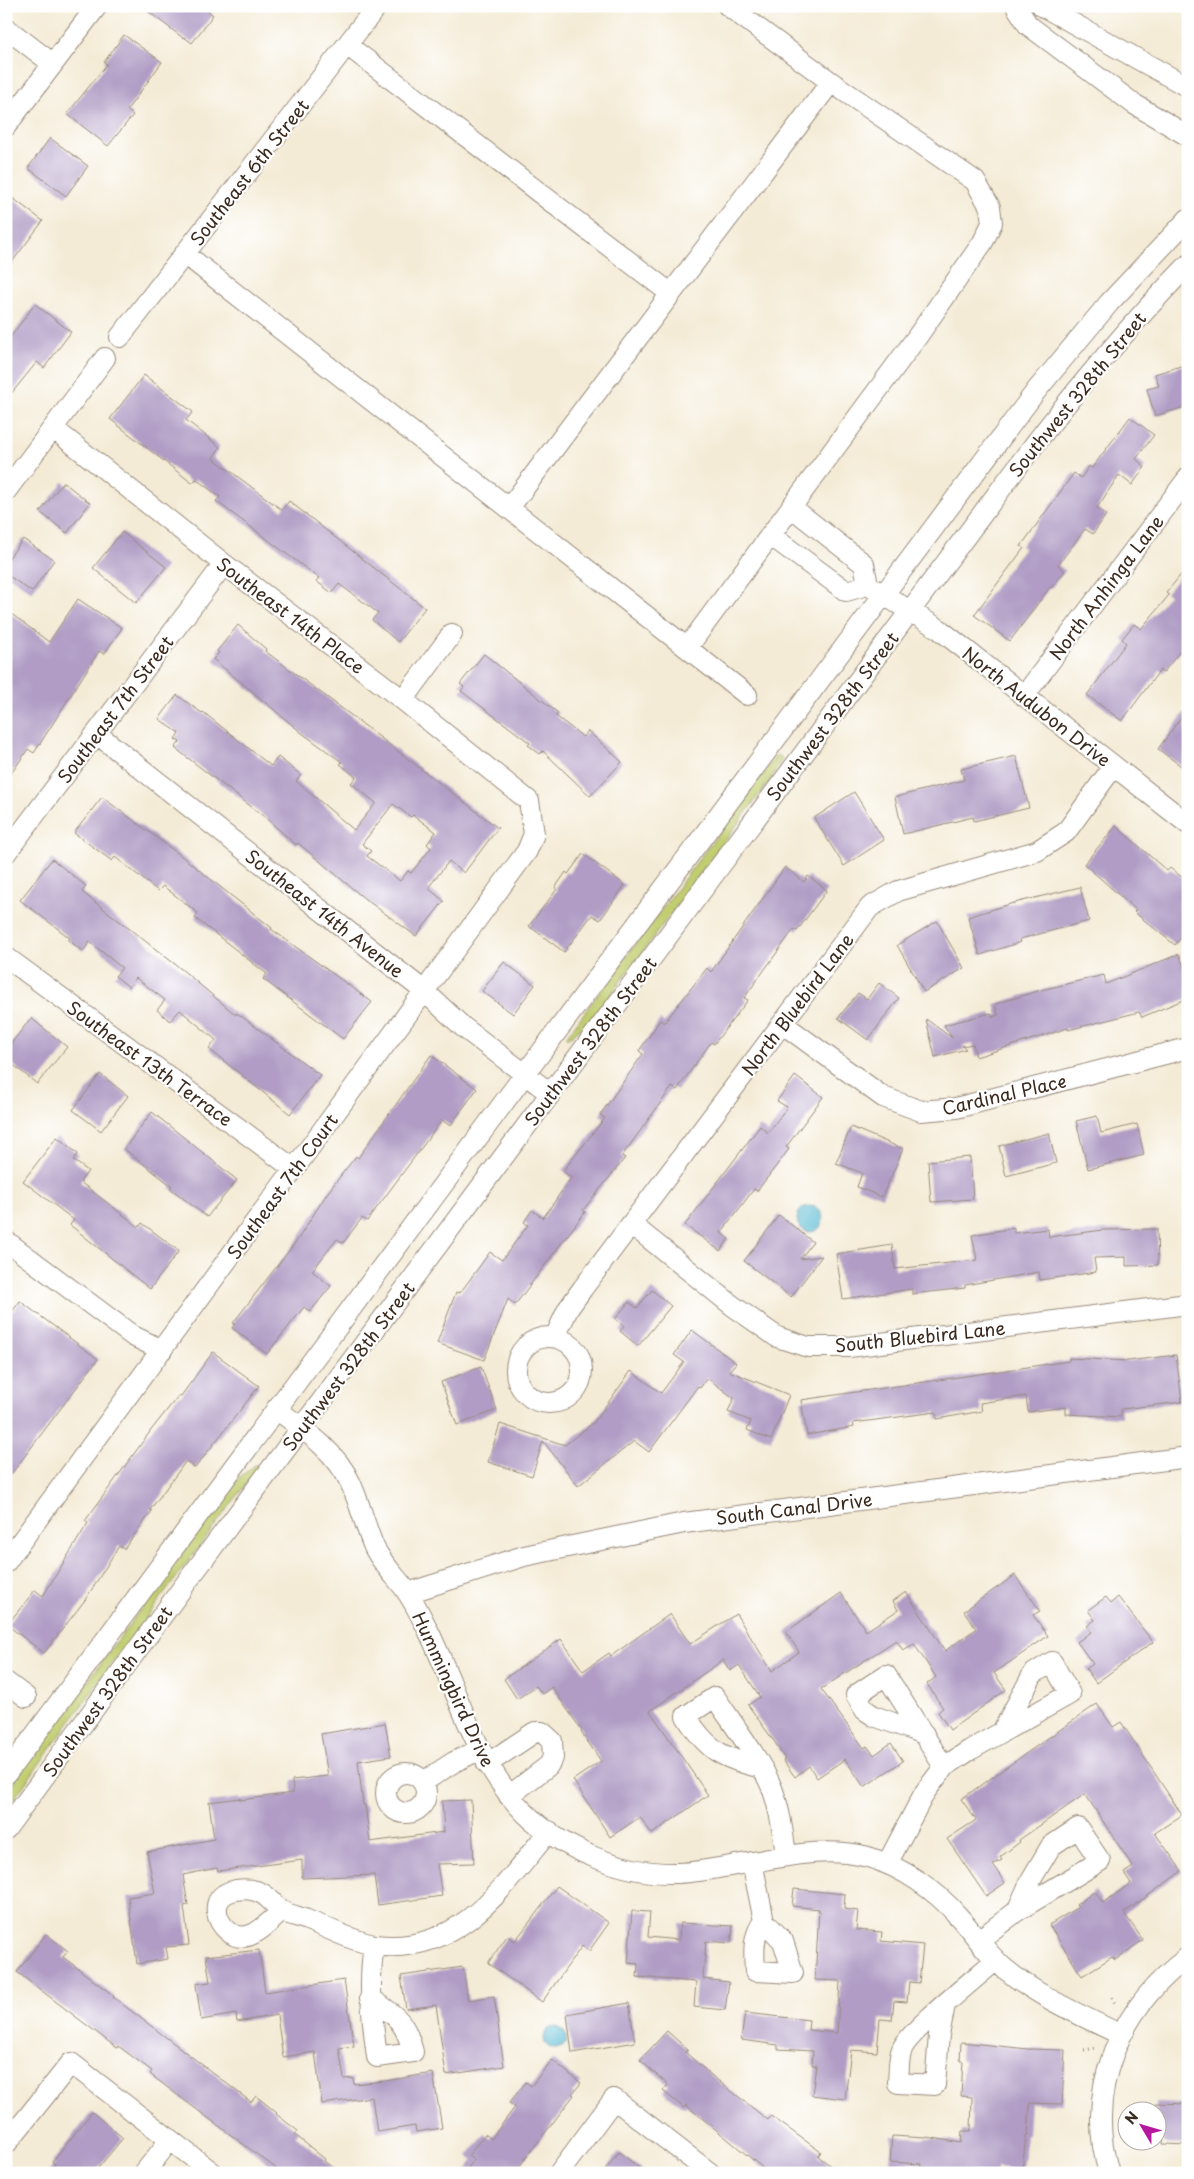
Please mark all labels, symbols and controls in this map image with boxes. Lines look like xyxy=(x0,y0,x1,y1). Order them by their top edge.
street label: Southeast 6th Street xyxy=(183,93,315,251)
street label: Southwest 328th Street xyxy=(1002,306,1152,482)
street label: North Anhinga Lane xyxy=(1042,509,1170,665)
street label: Southeast 14th Place xyxy=(211,550,371,680)
street label: Southwest 328th Street xyxy=(759,626,905,806)
street label: Southeast 7th Street xyxy=(50,630,180,788)
street label: North Audubon Drive xyxy=(957,639,1117,773)
street label: Southeast 14th Avenue xyxy=(240,842,410,984)
street label: North Bluebird Lane xyxy=(734,927,860,1081)
street label: Southwest 328th Street xyxy=(517,951,663,1131)
street label: Southeast 13th Terrace xyxy=(62,994,238,1132)
street label: Cardinal Place xyxy=(939,1067,1069,1121)
street label: Southeast 7th Court xyxy=(220,1108,344,1264)
street label: Southwest 328th Street xyxy=(275,1276,421,1456)
street label: South Bluebird Lane xyxy=(833,1314,1007,1358)
street label: South Canal Drive xyxy=(714,1485,874,1531)
street label: Southwest 328th Street xyxy=(36,1600,178,1782)
street label: Hummingbird Drive xyxy=(406,1607,502,1771)
north arrow xyxy=(1116,2102,1166,2152)
text: N xyxy=(1120,2107,1143,2129)

